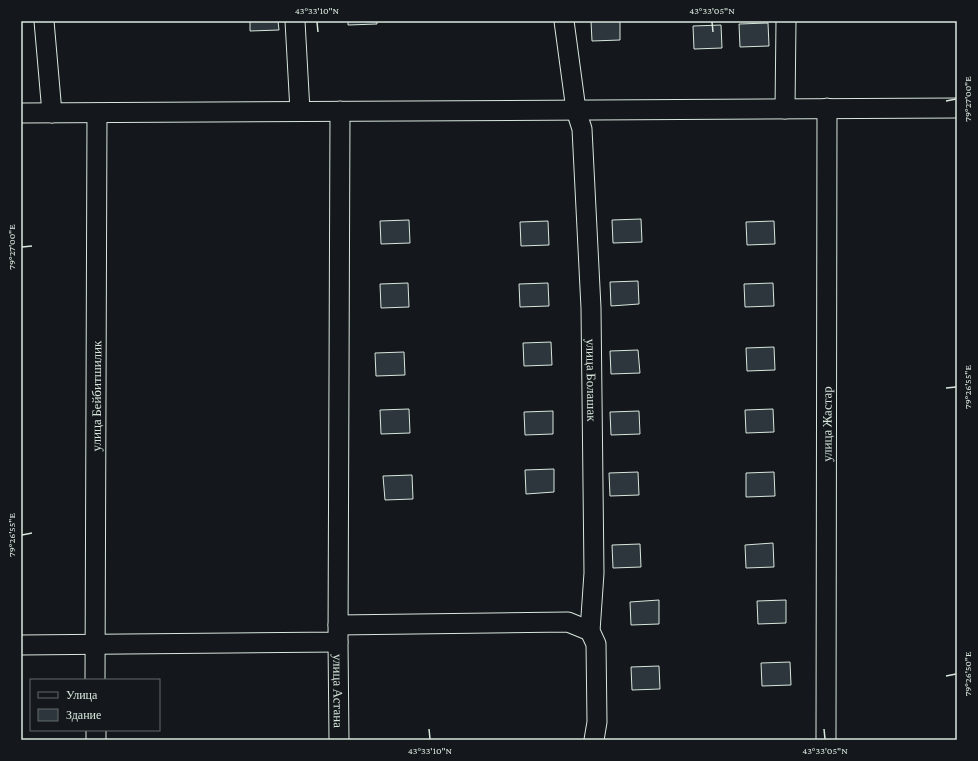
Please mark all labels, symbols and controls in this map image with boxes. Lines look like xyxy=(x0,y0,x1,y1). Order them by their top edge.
text: 43°33'10"N xyxy=(295,5,340,16)
text: 43°33'05"N xyxy=(689,5,735,16)
text: 79°27'00"E xyxy=(962,76,973,122)
text: 79°27'00"E xyxy=(6,224,17,270)
street label: улица Болашак xyxy=(583,339,599,422)
street label: улица Бейбитшилик xyxy=(89,340,104,451)
text: 79°26'55"E xyxy=(962,365,973,409)
street label: улица Жастар xyxy=(819,386,835,462)
text: 79°26'55"E xyxy=(6,513,17,557)
text: 79°26'50"E xyxy=(962,651,973,696)
street label: улица Астана xyxy=(330,654,346,728)
legend xyxy=(30,679,160,731)
text: Улица xyxy=(66,688,98,702)
text: Здание xyxy=(66,708,101,722)
text: 43°33'10"N xyxy=(408,745,453,756)
text: 43°33'05"N xyxy=(802,745,848,756)

